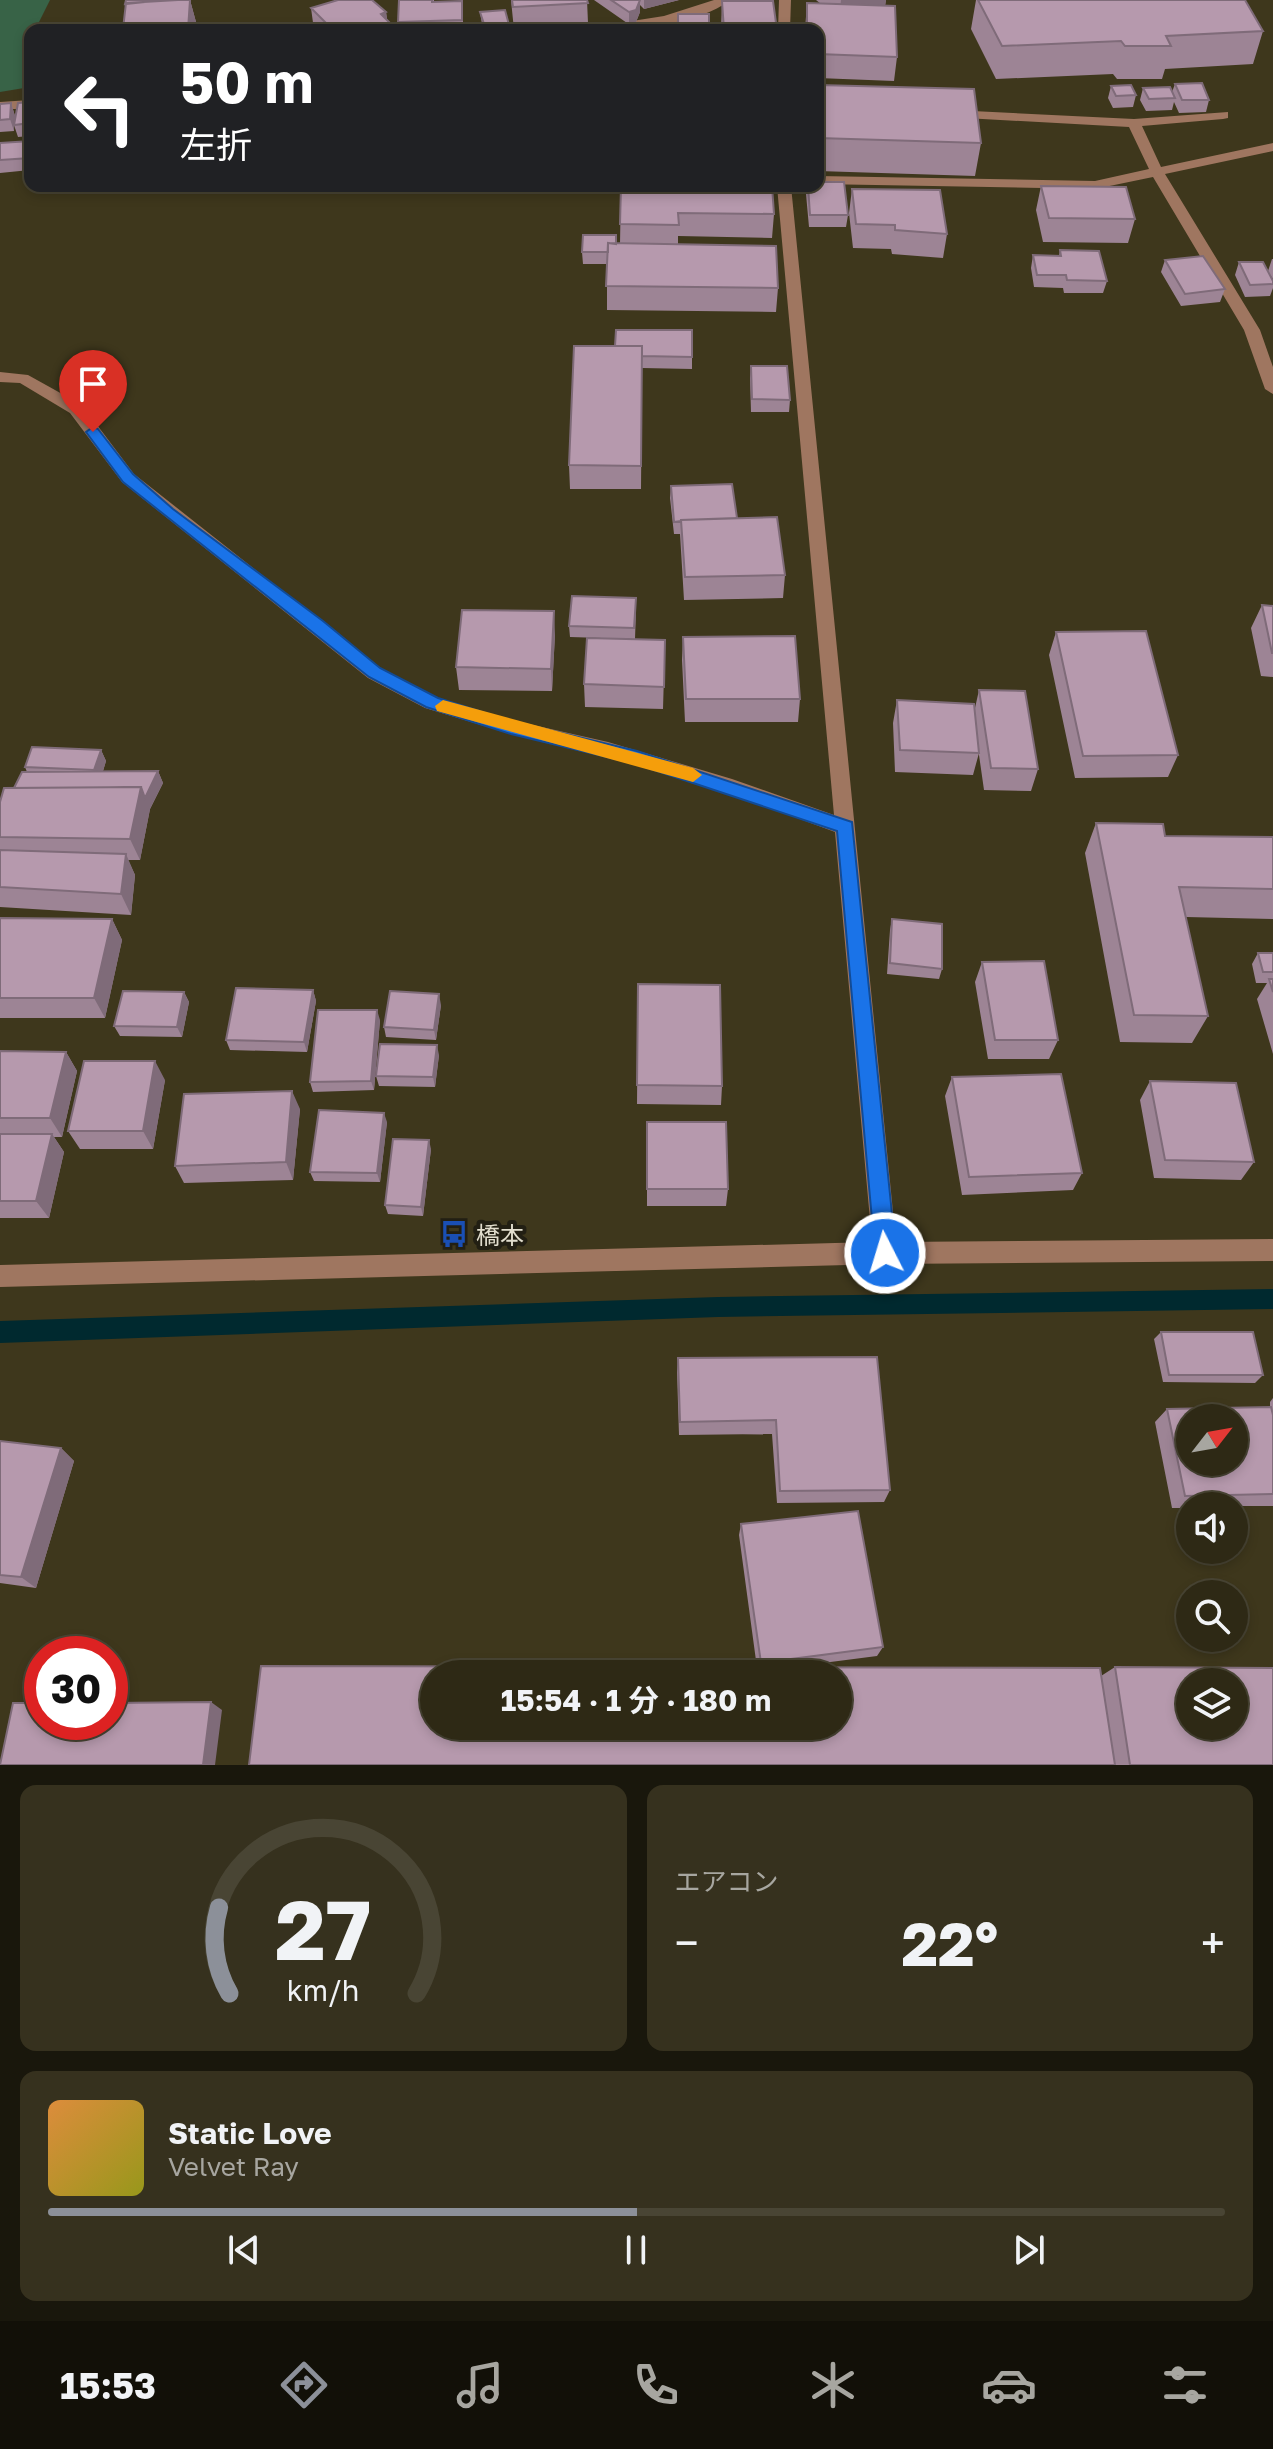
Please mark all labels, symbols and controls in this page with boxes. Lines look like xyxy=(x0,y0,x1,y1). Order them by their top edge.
text: 50 m xyxy=(180,48,314,115)
icon: left xyxy=(48,56,152,160)
text: 左折 xyxy=(180,123,252,166)
pin xyxy=(59,350,127,432)
icon: arrive xyxy=(71,362,115,406)
position arrow xyxy=(843,1211,927,1295)
bus stop icon: 橋本 xyxy=(439,1219,469,1249)
place label: 橋本 xyxy=(476,1220,524,1249)
north arrow xyxy=(1176,1404,1248,1476)
map controls xyxy=(1176,1404,1248,1740)
button: sound xyxy=(1176,1492,1248,1564)
button: search xyxy=(1176,1580,1248,1652)
speed limit sign: 30 xyxy=(24,1636,128,1740)
button: layers xyxy=(1176,1668,1248,1740)
text: 15:54 · 1 分 · 180 m xyxy=(501,1682,771,1718)
text: エアコン xyxy=(675,1866,779,1897)
text: 27 xyxy=(275,1878,371,1978)
text: 22° xyxy=(901,1907,998,1979)
text: − xyxy=(675,1916,699,1969)
text: + xyxy=(1201,1916,1225,1969)
text: km/h xyxy=(287,1973,360,2007)
text: Static Love xyxy=(168,2115,332,2151)
text: Velvet Ray xyxy=(168,2151,299,2182)
icon: previous xyxy=(222,2228,266,2272)
icon: pause xyxy=(614,2228,658,2272)
icon: next xyxy=(1007,2228,1051,2272)
icon: directions xyxy=(276,2357,332,2413)
icon: music xyxy=(452,2357,508,2413)
icon: phone xyxy=(628,2357,684,2413)
icon: climate xyxy=(805,2357,861,2413)
icon: car xyxy=(981,2357,1037,2413)
icon: filters xyxy=(1157,2357,1213,2413)
text: 15:53 xyxy=(60,2364,156,2407)

